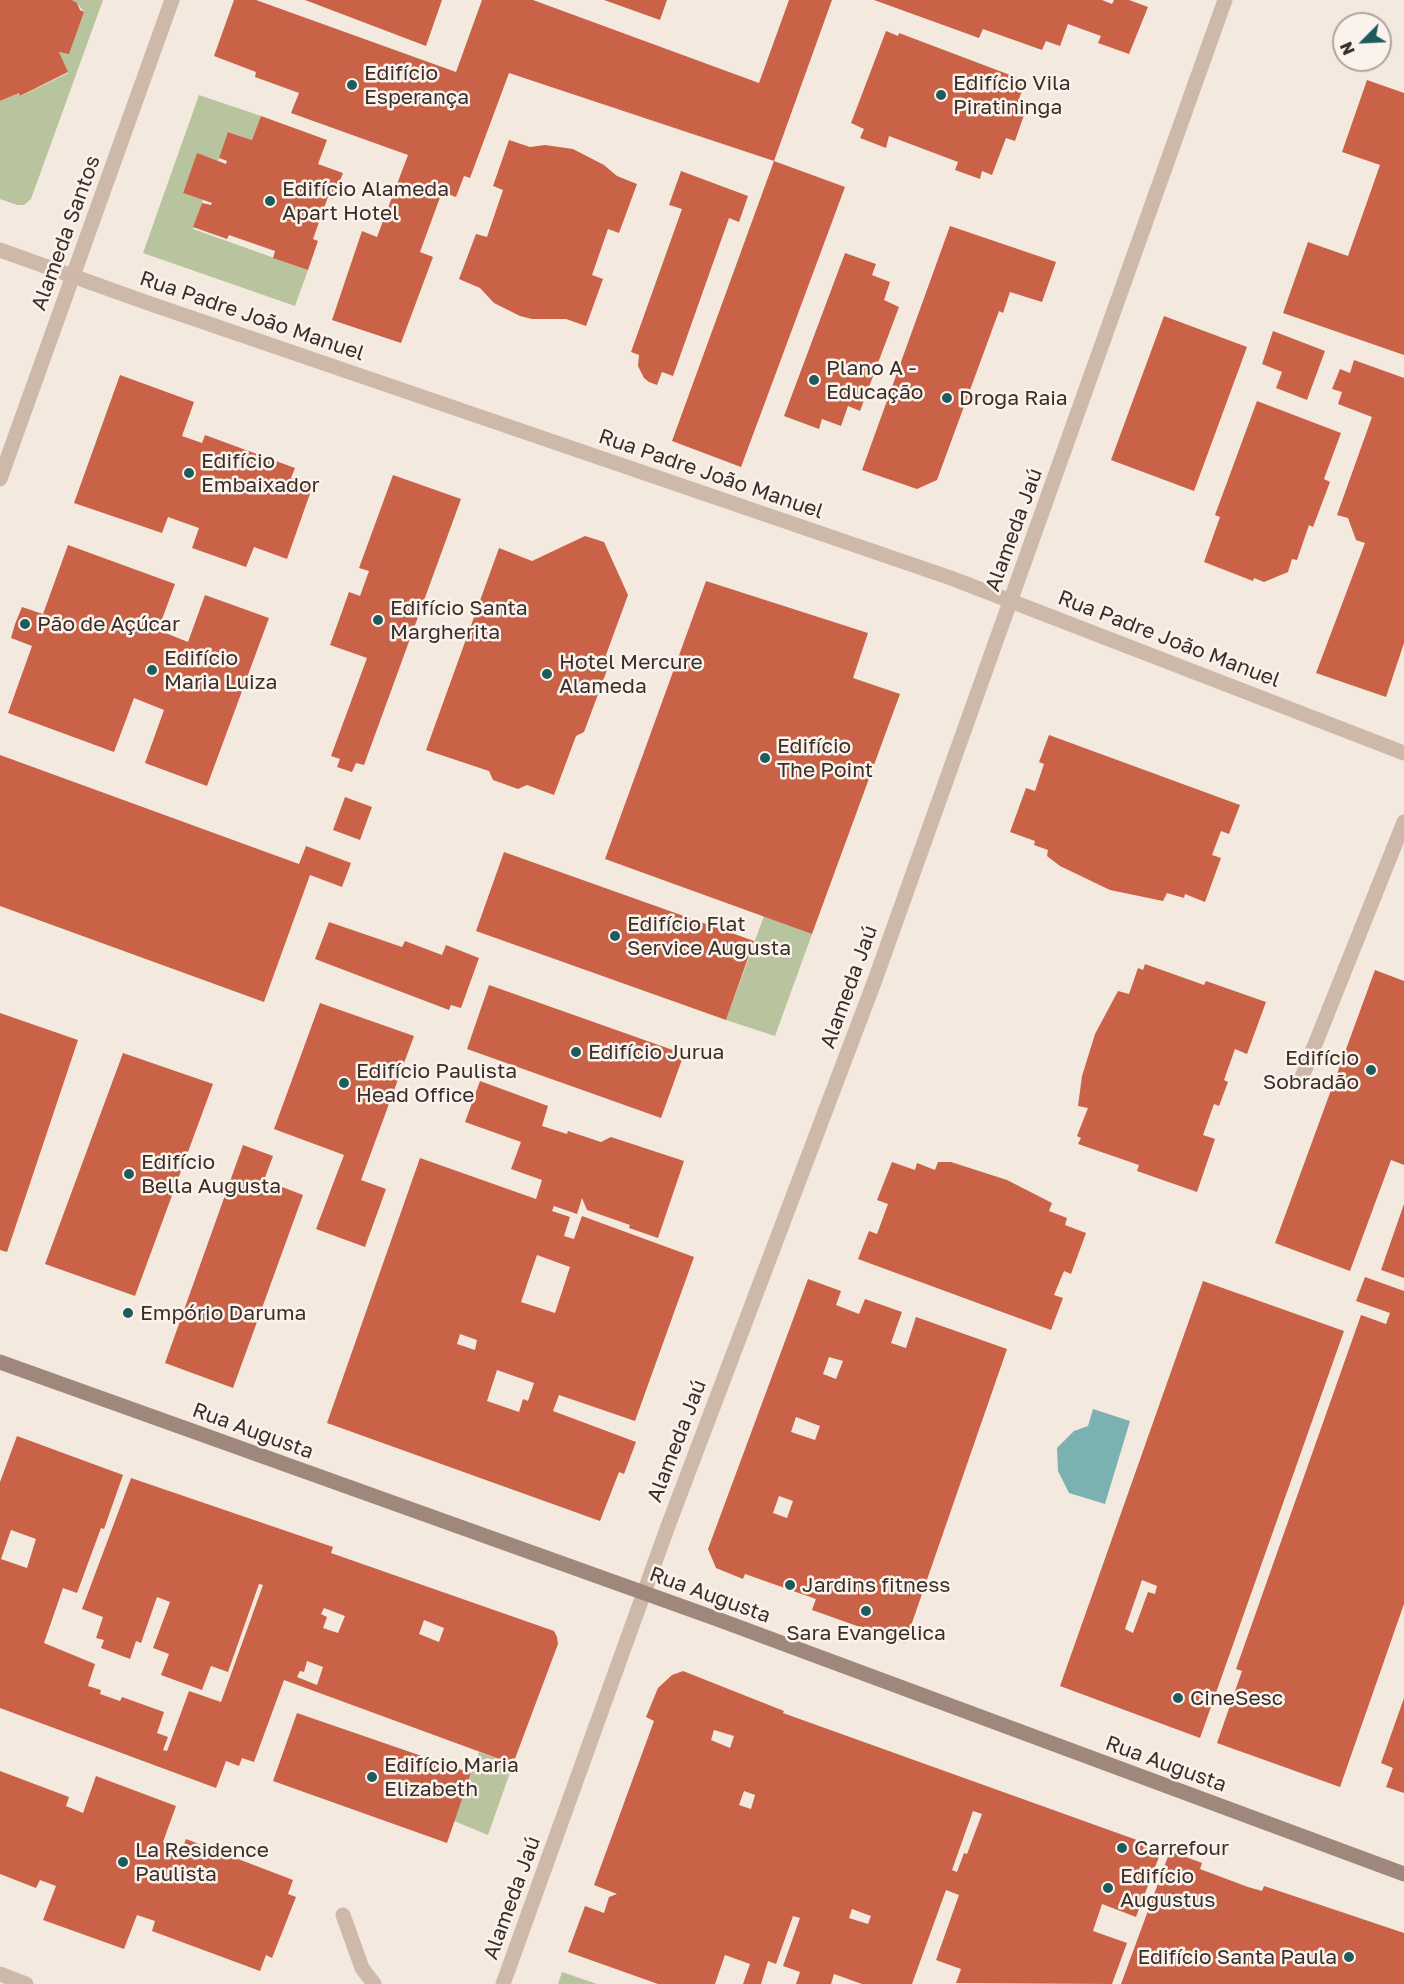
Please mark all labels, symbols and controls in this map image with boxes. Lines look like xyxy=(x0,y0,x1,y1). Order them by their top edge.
north arrow xyxy=(1332,12,1392,72)
text: N xyxy=(1336,39,1359,58)
place label: Edifício Esperança xyxy=(364,60,469,110)
place label: Edifício Vila Piratininga xyxy=(953,70,1071,120)
marker: Edifício Esperança xyxy=(345,78,359,92)
marker: Edifício Vila Piratininga xyxy=(934,88,948,102)
street label: Alameda Santos xyxy=(26,152,106,314)
place label: Edifício Alameda Apart Hotel xyxy=(282,176,449,226)
marker: Edifício Alameda Apart Hotel xyxy=(263,194,277,208)
street label: Rua Padre João Manuel xyxy=(136,266,368,366)
place label: Plano A - Educação xyxy=(826,355,923,405)
marker: Plano A - Educação xyxy=(807,373,821,387)
place label: Droga Raia xyxy=(959,385,1068,411)
marker: Droga Raia xyxy=(940,391,954,405)
street label: Rua Padre João Manuel xyxy=(595,424,827,524)
place label: Edifício Embaixador xyxy=(201,448,320,498)
street label: Alameda Jaú xyxy=(980,465,1048,595)
marker: Edifício Embaixador xyxy=(182,466,196,480)
street label: Rua Padre João Manuel xyxy=(1054,585,1284,693)
place label: Edifício Santa Margherita xyxy=(390,595,528,645)
place label: Pão de Açúcar xyxy=(37,611,180,637)
marker: Edifício Santa Margherita xyxy=(371,613,385,627)
marker: Pão de Açúcar xyxy=(18,617,32,631)
place label: Edifício Maria Luiza xyxy=(164,645,277,695)
place label: Hotel Mercure Alameda xyxy=(559,649,703,699)
marker: Edifício Maria Luiza xyxy=(145,663,159,677)
marker: Hotel Mercure Alameda xyxy=(540,667,554,681)
place label: Edifício The Point xyxy=(777,733,873,783)
marker: Edifício The Point xyxy=(758,751,772,765)
place label: Edifício Flat Service Augusta xyxy=(627,911,791,961)
street label: Alameda Jaú xyxy=(815,922,883,1052)
marker: Edifício Flat Service Augusta xyxy=(608,929,622,943)
place label: Edifício Jurua xyxy=(588,1039,724,1065)
marker: Edifício Jurua xyxy=(569,1045,583,1059)
place label: Edifício Sobradão xyxy=(1263,1045,1359,1095)
place label: Edifício Paulista Head Office xyxy=(356,1058,517,1108)
marker: Edifício Sobradão xyxy=(1364,1063,1378,1077)
marker: Edifício Paulista Head Office xyxy=(337,1076,351,1090)
place label: Edifício Bella Augusta xyxy=(141,1149,281,1199)
marker: Edifício Bella Augusta xyxy=(122,1167,136,1181)
place label: Empório Daruma xyxy=(140,1300,306,1326)
marker: Empório Daruma xyxy=(121,1306,135,1320)
street label: Alameda Jaú xyxy=(642,1376,712,1506)
street label: Rua Augusta xyxy=(189,1397,317,1465)
street label: Rua Augusta xyxy=(646,1561,774,1629)
place label: Jardins fitness xyxy=(802,1572,950,1598)
marker: Jardins fitness xyxy=(783,1578,797,1592)
marker: Sara Evangelica xyxy=(859,1604,873,1618)
place label: Sara Evangelica xyxy=(786,1620,946,1646)
place label: CineSesc xyxy=(1190,1685,1283,1711)
marker: CineSesc xyxy=(1171,1691,1185,1705)
street label: Rua Augusta xyxy=(1102,1730,1230,1798)
place label: Edifício Maria Elizabeth xyxy=(384,1752,519,1802)
marker: Edifício Maria Elizabeth xyxy=(365,1770,379,1784)
street label: Alameda Jaú xyxy=(478,1833,546,1963)
place label: Carrefour xyxy=(1134,1835,1229,1861)
place label: La Residence Paulista xyxy=(135,1837,269,1887)
marker: Carrefour xyxy=(1115,1841,1129,1855)
marker: La Residence Paulista xyxy=(116,1855,130,1869)
place label: Edifício Augustus xyxy=(1120,1863,1215,1913)
marker: Edifício Augustus xyxy=(1101,1881,1115,1895)
place label: Edifício Santa Paula xyxy=(1137,1944,1337,1970)
marker: Edifício Santa Paula xyxy=(1342,1950,1356,1964)

